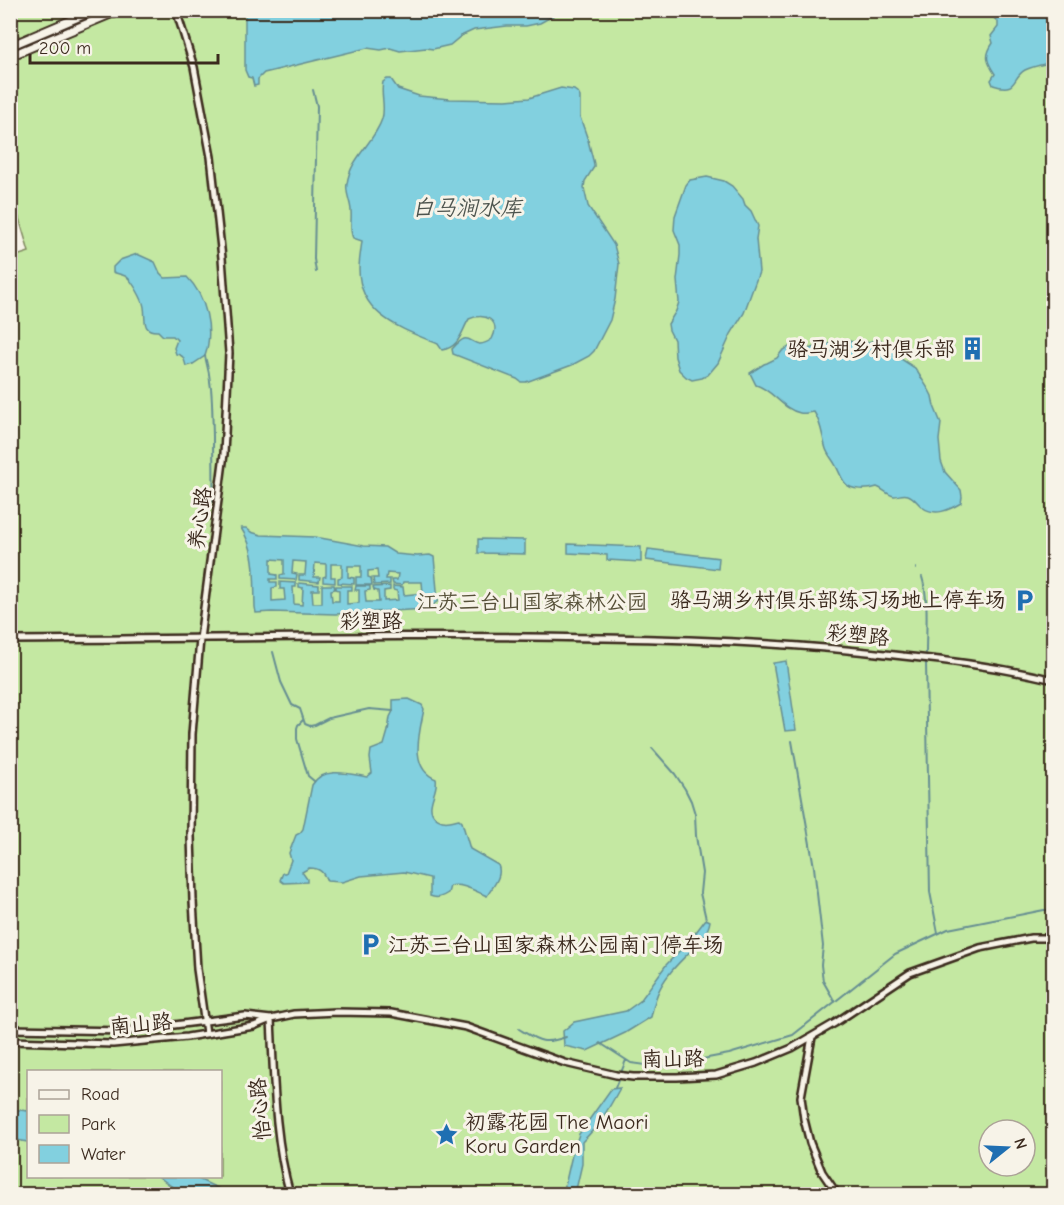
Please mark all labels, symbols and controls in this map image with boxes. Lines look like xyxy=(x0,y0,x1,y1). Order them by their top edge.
scale bar xyxy=(30,27,218,65)
text: 200 m xyxy=(39,38,91,59)
water label: 白马涧水库 xyxy=(412,195,524,221)
building icon: 骆马湖乡村俱乐部 xyxy=(960,336,986,362)
place label: 骆马湖乡村俱乐部 xyxy=(787,337,955,361)
street label: 养心路 xyxy=(184,485,216,551)
parking icon: 骆马湖乡村俱乐部练习场地上停车场 xyxy=(1011,587,1037,613)
place label: 骆马湖乡村俱乐部练习场地上停车场 xyxy=(670,588,1006,612)
park label: 江苏三台山国家森林公园 xyxy=(417,590,648,614)
street label: 彩塑路 xyxy=(340,609,403,633)
street label: 彩塑路 xyxy=(825,620,891,650)
parking icon: 江苏三台山国家森林公园南门停车场 xyxy=(357,932,383,958)
place label: 江苏三台山国家森林公园南门停车场 xyxy=(388,933,724,957)
street label: 南山路 xyxy=(109,1009,173,1039)
street label: 南山路 xyxy=(641,1046,705,1072)
legend xyxy=(27,1070,222,1178)
street label: 怡心路 xyxy=(245,1077,275,1141)
text: Road xyxy=(81,1084,120,1105)
place label: 初露花园 The Maori Koru Garden xyxy=(465,1110,648,1158)
text: Park xyxy=(81,1114,116,1135)
north arrow xyxy=(977,1118,1037,1178)
place icon: 初露花园 The Maori Koru Garden xyxy=(434,1121,460,1147)
text: N xyxy=(1010,1136,1030,1151)
text: Water xyxy=(81,1144,126,1165)

